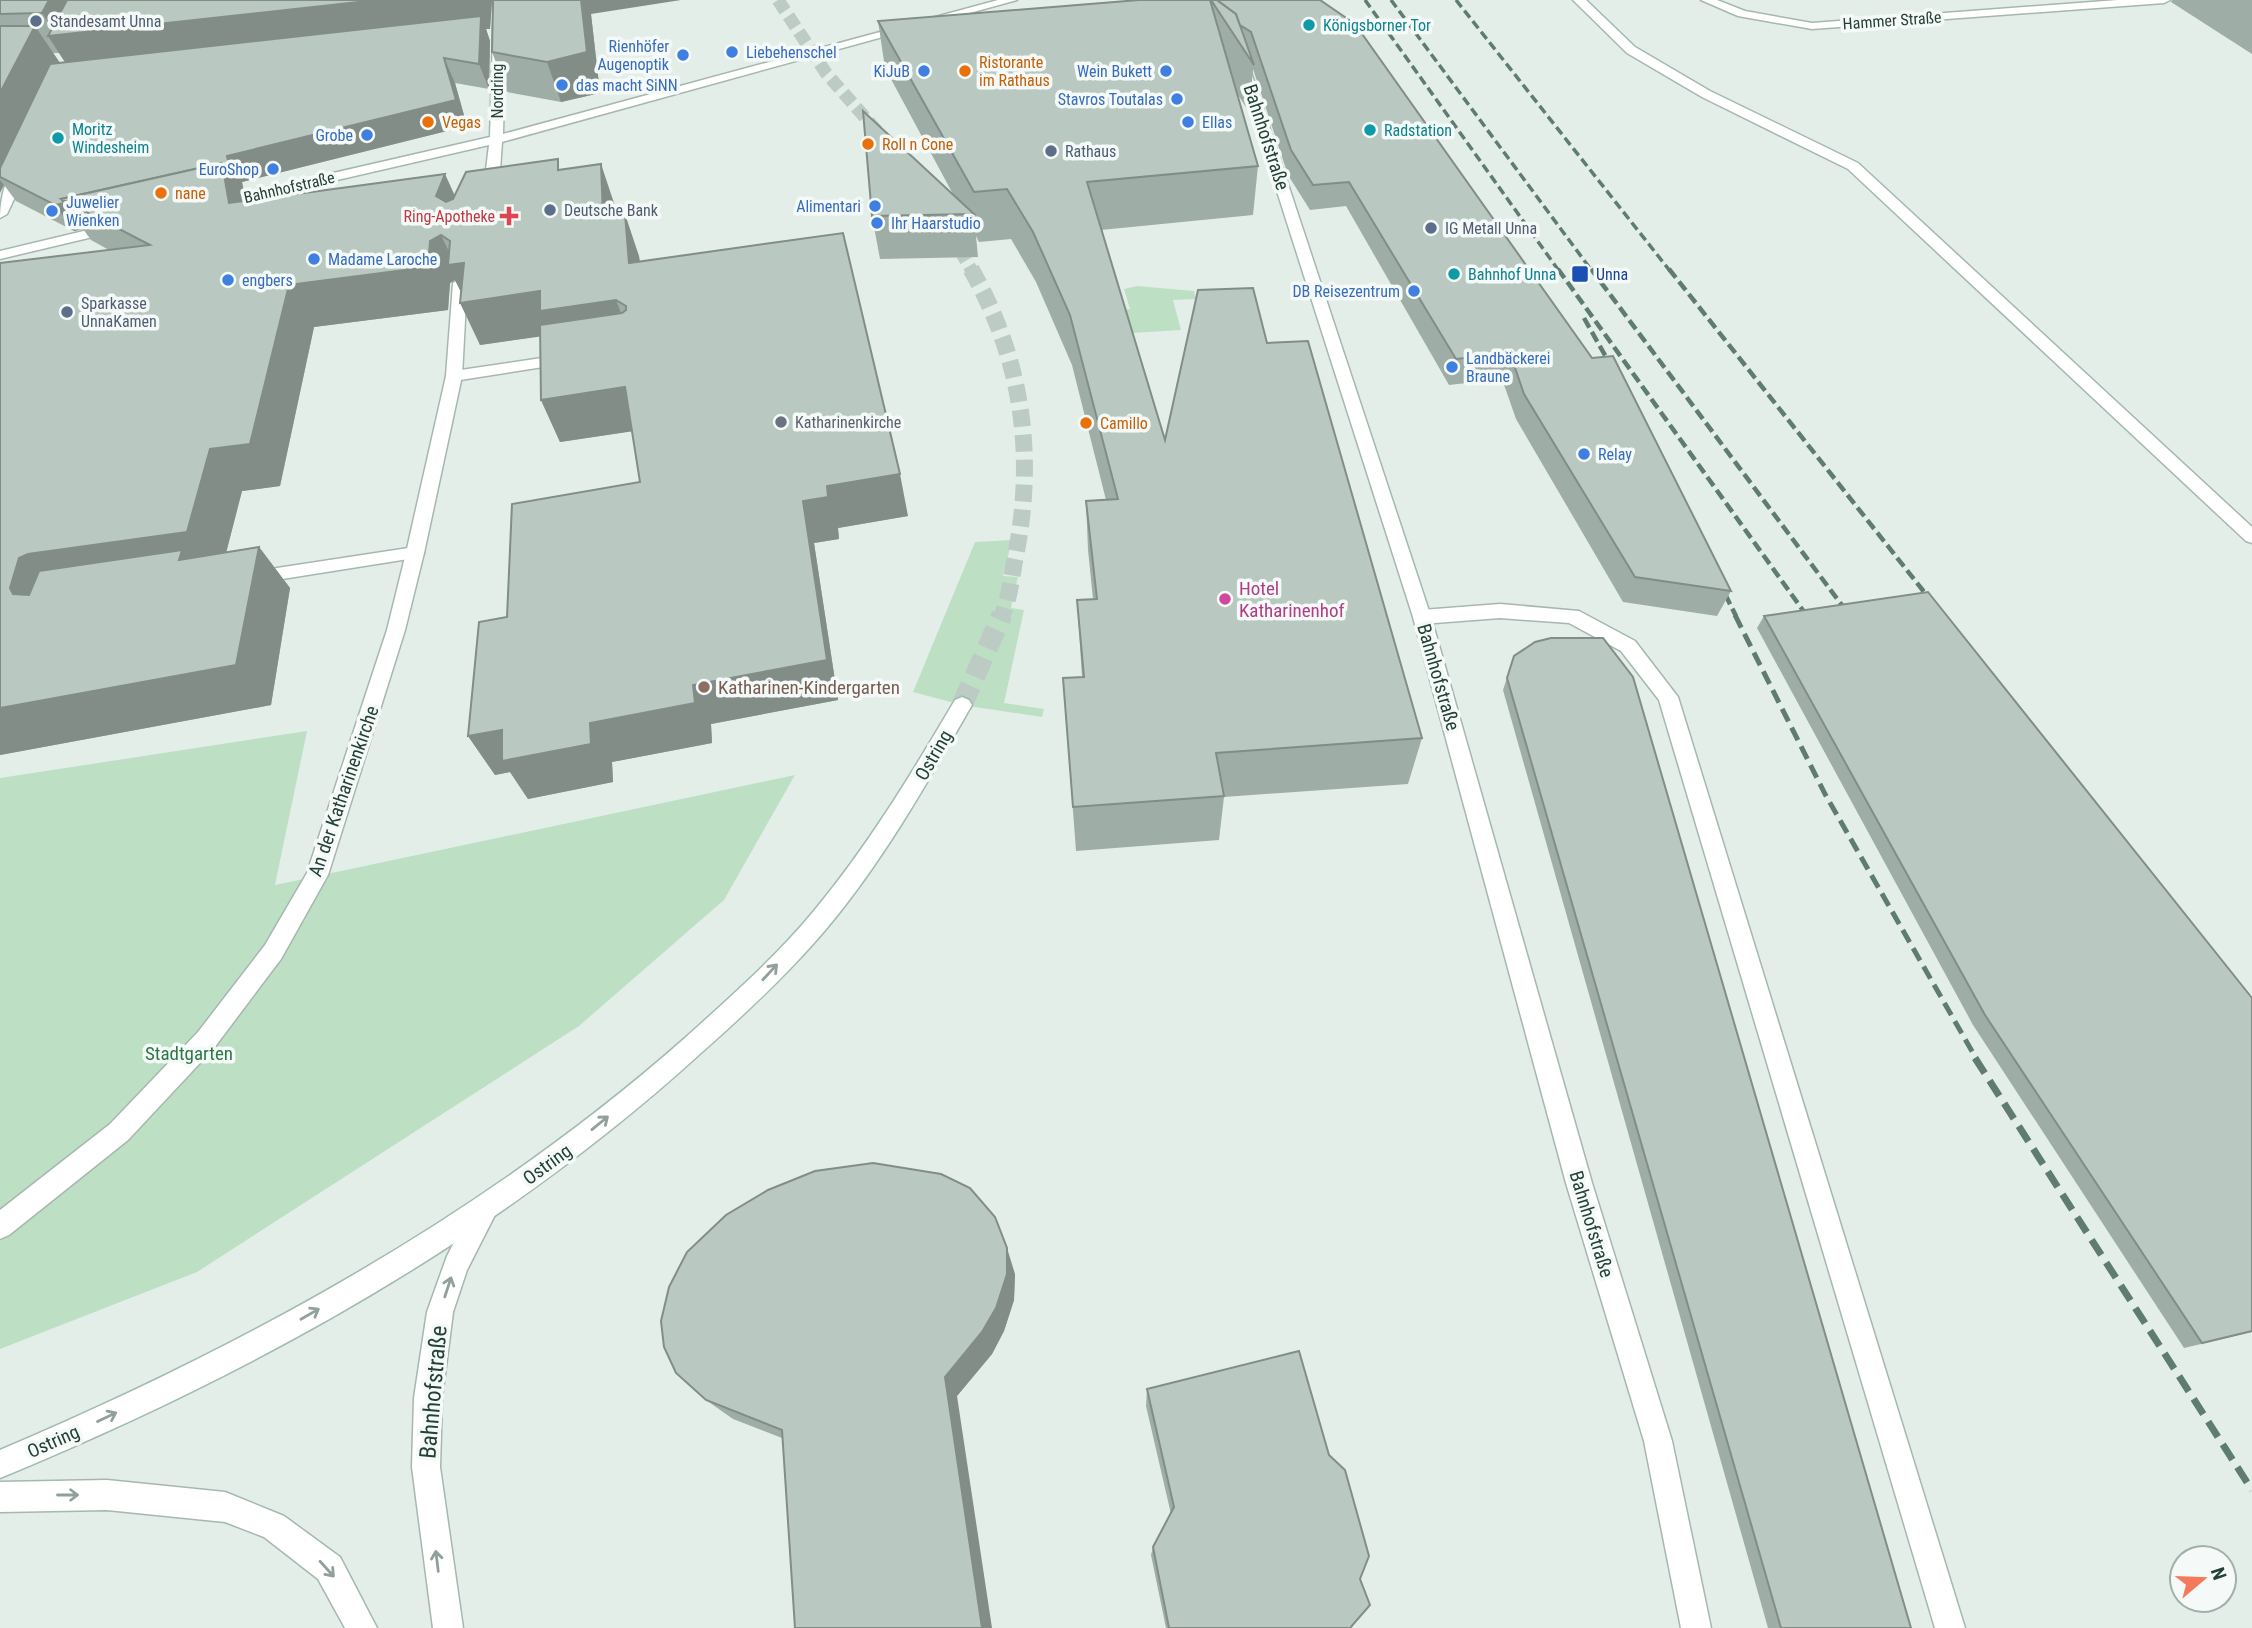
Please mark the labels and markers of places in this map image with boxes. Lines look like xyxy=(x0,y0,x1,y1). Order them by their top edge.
place label: Standesamt Unna xyxy=(50,12,161,31)
marker: Standesamt Unna xyxy=(28,13,44,29)
place label: Königsborner Tor xyxy=(1323,16,1431,35)
marker: Königsborner Tor xyxy=(1301,17,1317,33)
place label: Rienhöfer Augenoptik xyxy=(597,37,670,74)
place label: Liebehenschel xyxy=(746,43,837,62)
marker: Liebehenschel xyxy=(724,44,740,60)
marker: Rienhöfer Augenoptik xyxy=(675,47,691,63)
place label: Ristorante im Rathaus xyxy=(979,53,1050,90)
place label: KiJuB xyxy=(873,62,910,81)
place label: Wein Bukett xyxy=(1077,62,1152,81)
marker: KiJuB xyxy=(916,63,932,79)
marker: Ristorante im Rathaus xyxy=(957,63,973,79)
marker: Wein Bukett xyxy=(1158,63,1174,79)
place label: das macht SiNN xyxy=(576,76,678,95)
marker: das macht SiNN xyxy=(554,77,570,93)
place label: Stavros Toutalas xyxy=(1058,90,1163,109)
marker: Stavros Toutalas xyxy=(1169,91,1185,107)
place label: Vegas xyxy=(442,113,481,132)
place label: Ellas xyxy=(1202,113,1232,132)
marker: Vegas xyxy=(420,114,436,130)
marker: Ellas xyxy=(1180,114,1196,130)
place label: Moritz Windesheim xyxy=(72,120,149,157)
place label: Radstation xyxy=(1384,121,1452,140)
marker: Radstation xyxy=(1362,122,1378,138)
place label: Grobe xyxy=(315,126,353,145)
marker: Grobe xyxy=(359,127,375,143)
marker: Moritz Windesheim xyxy=(50,130,66,146)
place label: Roll n Cone xyxy=(882,135,953,154)
marker: Roll n Cone xyxy=(860,136,876,152)
place label: Rathaus xyxy=(1065,142,1116,161)
marker: Rathaus xyxy=(1043,143,1059,159)
place label: EuroShop xyxy=(199,160,259,179)
marker: EuroShop xyxy=(265,161,281,177)
place label: nane xyxy=(175,184,206,203)
marker: nane xyxy=(153,185,169,201)
place label: Juwelier Wienken xyxy=(66,193,119,230)
place label: Alimentari xyxy=(796,197,861,216)
marker: Alimentari xyxy=(867,198,883,214)
place label: Deutsche Bank xyxy=(564,201,659,220)
marker: Deutsche Bank xyxy=(542,202,558,218)
marker: Juwelier Wienken xyxy=(44,203,60,219)
place label: Ring-Apotheke xyxy=(404,207,495,226)
marker: Ring-Apotheke xyxy=(501,208,517,224)
place label: Ihr Haarstudio xyxy=(891,214,981,233)
marker: Ihr Haarstudio xyxy=(869,215,885,231)
place label: IG Metall Unna xyxy=(1445,219,1537,238)
marker: IG Metall Unna xyxy=(1423,220,1439,236)
place label: Madame Laroche xyxy=(328,250,437,269)
marker: Madame Laroche xyxy=(306,251,322,267)
marker: Unna xyxy=(1570,264,1590,284)
place label: Bahnhof Unna xyxy=(1468,265,1557,284)
place label: Unna xyxy=(1596,265,1628,284)
marker: Bahnhof Unna xyxy=(1446,266,1462,282)
place label: engbers xyxy=(242,271,293,290)
marker: engbers xyxy=(220,272,236,288)
place label: DB Reisezentrum xyxy=(1292,282,1400,301)
marker: DB Reisezentrum xyxy=(1406,283,1422,299)
place label: Sparkasse UnnaKamen xyxy=(81,294,157,331)
marker: Sparkasse UnnaKamen xyxy=(59,304,75,320)
place label: Landbäckerei Braune xyxy=(1466,349,1550,386)
marker: Landbäckerei Braune xyxy=(1444,359,1460,375)
place label: Katharinenkirche xyxy=(795,413,901,432)
marker: Katharinenkirche xyxy=(773,414,789,430)
place label: Camillo xyxy=(1100,414,1148,433)
marker: Camillo xyxy=(1078,415,1094,431)
place label: Relay xyxy=(1598,445,1632,464)
marker: Relay xyxy=(1576,446,1592,462)
place label: Hotel Katharinenhof xyxy=(1239,577,1345,622)
marker: Hotel Katharinenhof xyxy=(1217,591,1233,607)
place label: Katharinen-Kindergarten xyxy=(718,676,900,699)
marker: Katharinen-Kindergarten xyxy=(696,679,712,695)

